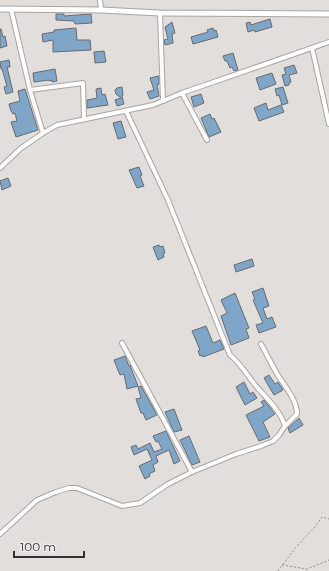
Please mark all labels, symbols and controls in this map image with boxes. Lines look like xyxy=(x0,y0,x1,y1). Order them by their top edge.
scale bar xyxy=(14,533,84,559)
text: 100 m xyxy=(20,539,56,554)

